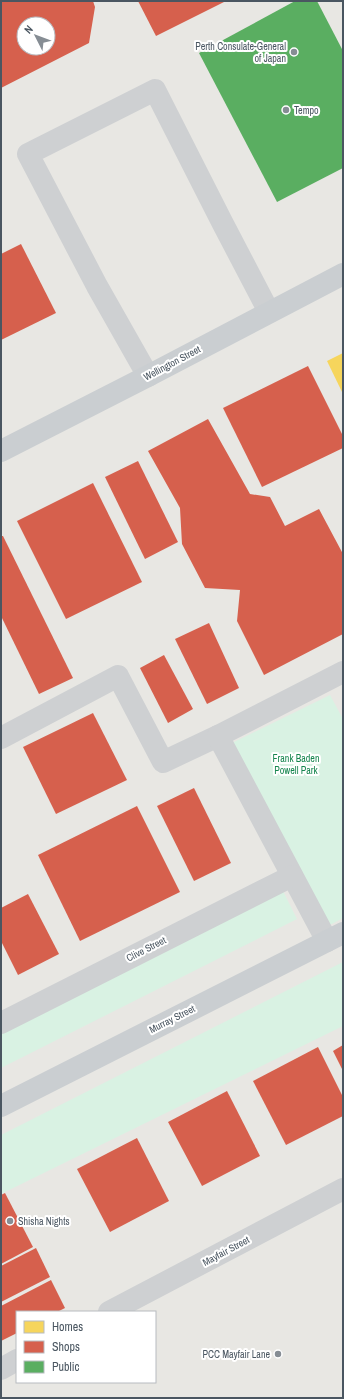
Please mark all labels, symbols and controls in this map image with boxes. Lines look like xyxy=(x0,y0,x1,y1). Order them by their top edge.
north arrow xyxy=(16,16,56,56)
text: N xyxy=(21,22,36,36)
place label: Perth Consulate-General of Japan xyxy=(195,40,286,65)
marker: Perth Consulate-General of Japan xyxy=(289,47,299,57)
place label: Tempo xyxy=(294,104,319,117)
marker: Tempo xyxy=(281,105,291,115)
street label: Wellington Street xyxy=(141,342,203,383)
park label: Frank Baden Powell Park xyxy=(273,752,319,777)
street label: Clive Street xyxy=(124,933,169,965)
street label: Murray Street xyxy=(147,1002,198,1036)
place label: Shisha Nights xyxy=(18,1215,70,1228)
marker: Shisha Nights xyxy=(5,1216,15,1226)
street label: Mayfair Street xyxy=(200,1233,252,1269)
legend xyxy=(16,1311,156,1383)
text: Homes xyxy=(52,1319,83,1335)
text: Shops xyxy=(52,1339,80,1355)
place label: PCC Mayfair Lane xyxy=(203,1348,270,1361)
marker: PCC Mayfair Lane xyxy=(273,1349,283,1359)
text: Public xyxy=(52,1359,79,1375)

